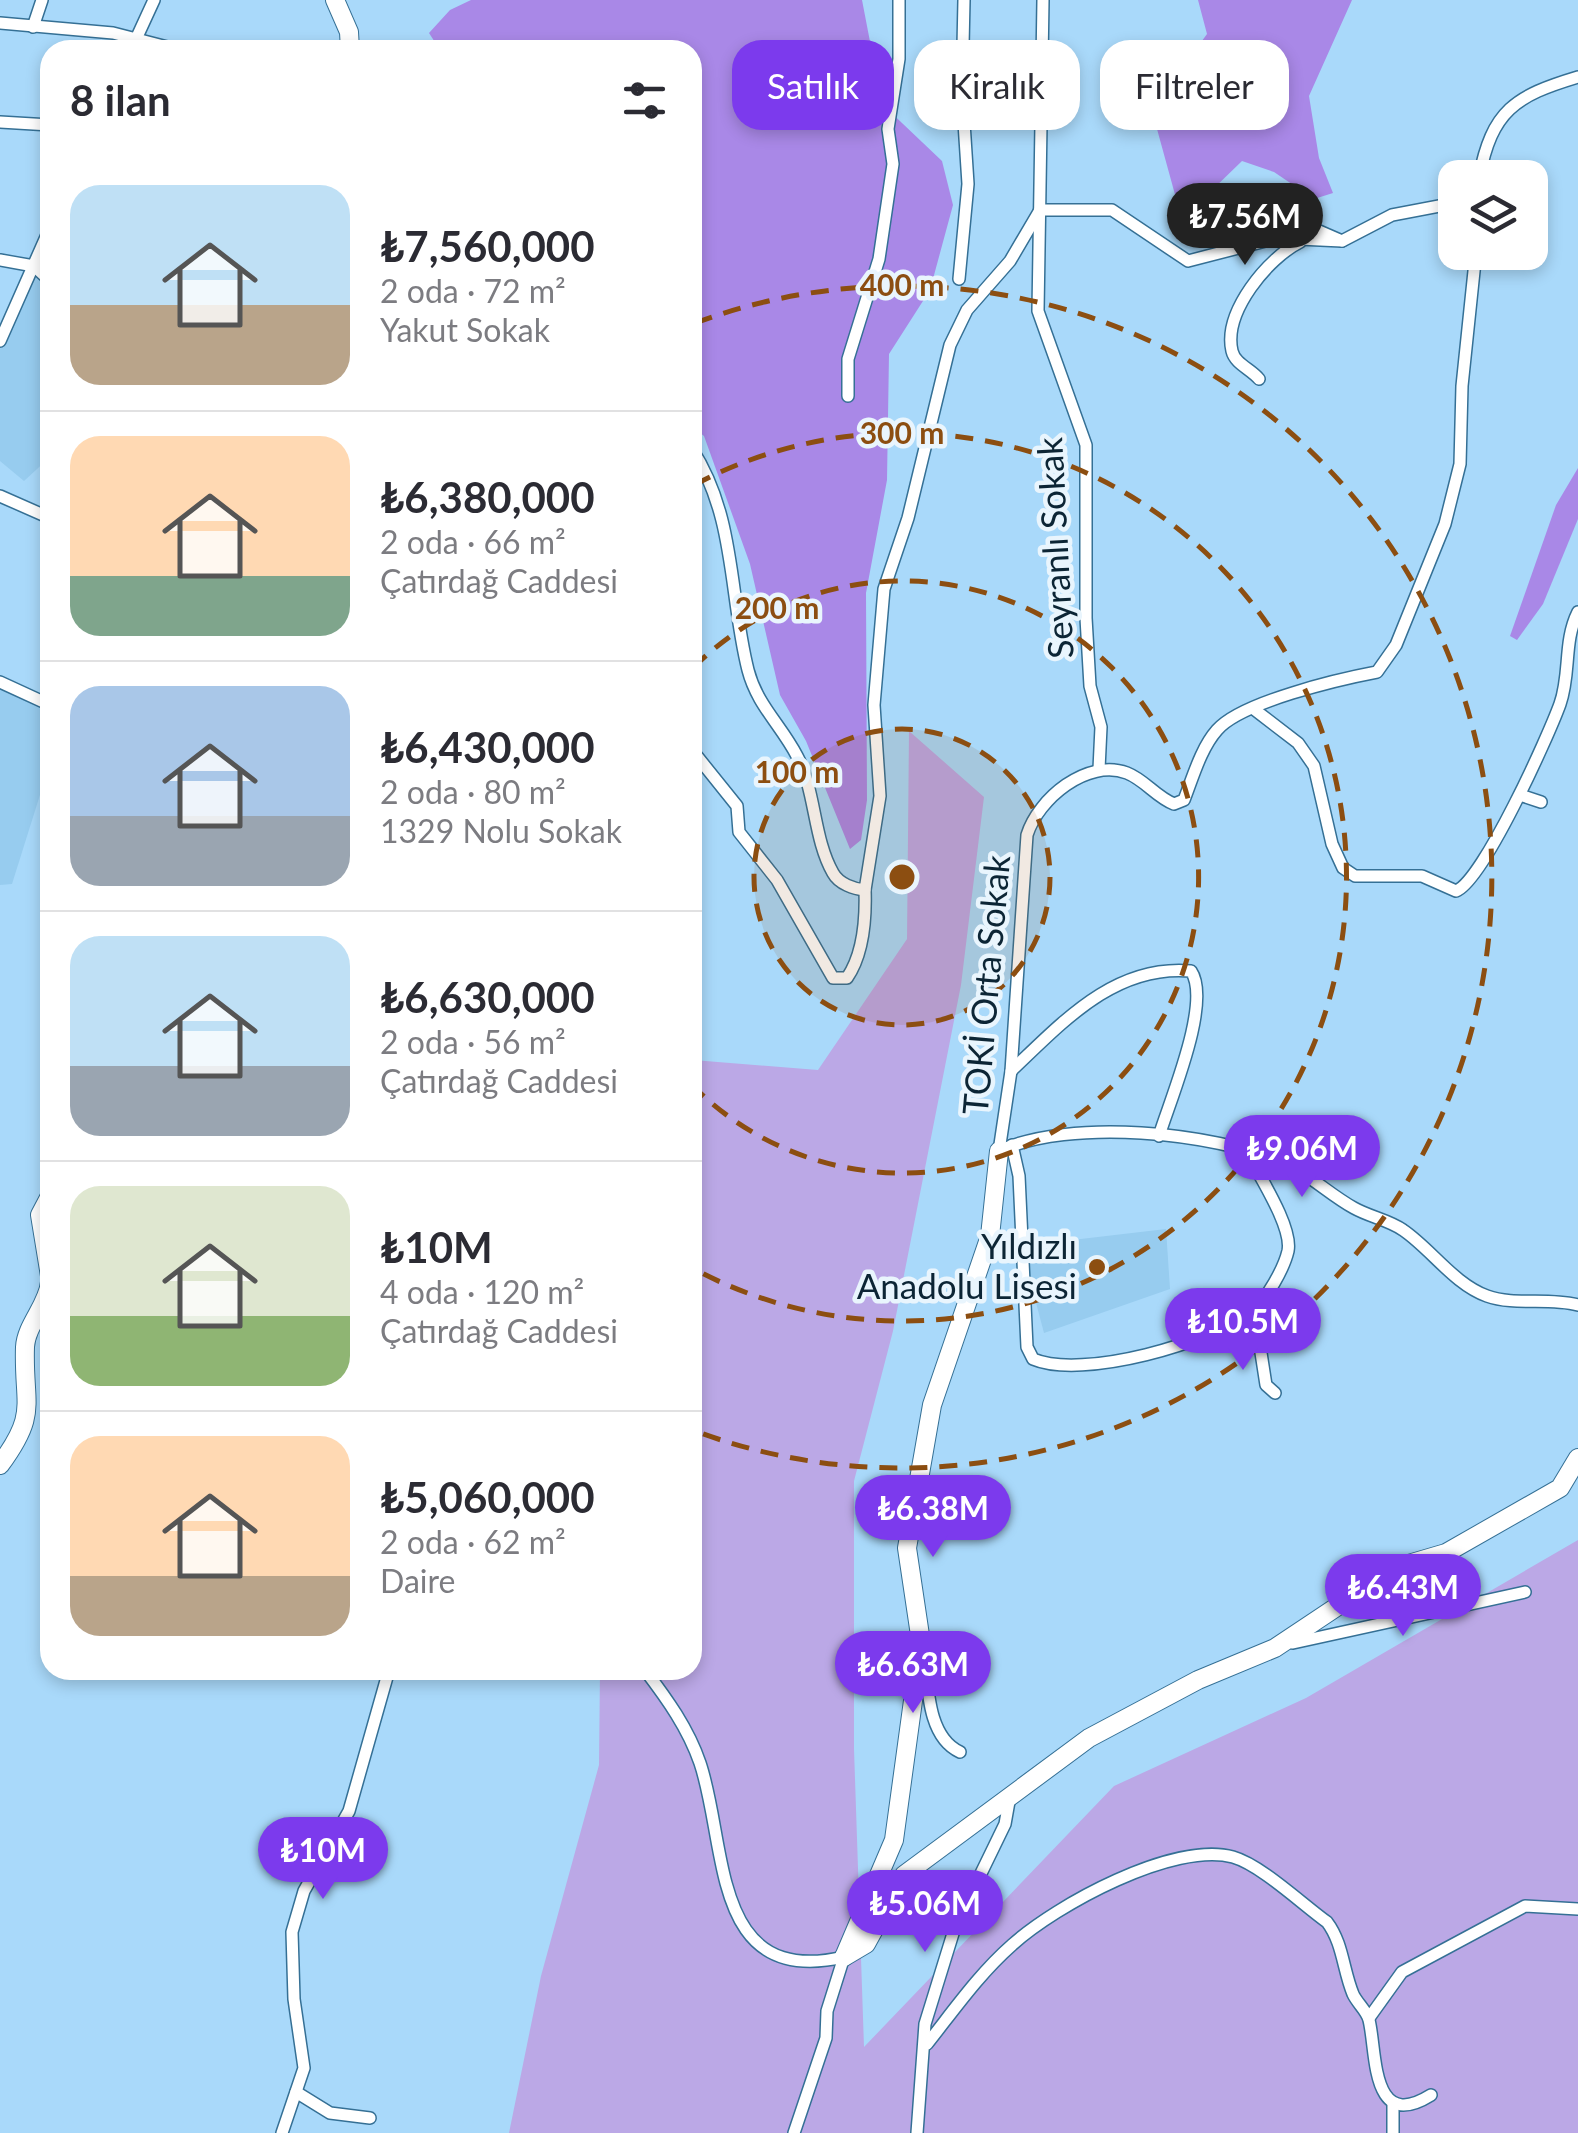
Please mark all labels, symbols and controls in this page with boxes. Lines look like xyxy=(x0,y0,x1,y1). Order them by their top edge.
chip: Satılık xyxy=(732,40,894,130)
chip: Kiralık xyxy=(914,40,1080,130)
chip: Filtreler xyxy=(1100,40,1289,130)
icon: filters xyxy=(617,73,672,128)
text: 8 ilan xyxy=(70,75,171,125)
map controls xyxy=(1438,160,1548,270)
button: layers xyxy=(1438,160,1548,270)
pin: ₺7.56M xyxy=(1164,183,1326,268)
text: ₺7.56M xyxy=(1189,196,1301,235)
text: ₺7,560,000 xyxy=(380,221,595,271)
icon: home xyxy=(150,225,270,345)
text: 400 m xyxy=(860,266,944,302)
text: 2 oda · 72 m² xyxy=(380,271,566,310)
text: Yakut Sokak xyxy=(380,310,550,349)
text: 300 m xyxy=(860,414,944,450)
street label: Seyranlı Sokak xyxy=(1027,436,1081,660)
text: ₺6,380,000 xyxy=(380,472,595,522)
icon: home xyxy=(150,476,270,596)
text: 2 oda · 66 m² xyxy=(380,522,566,561)
text: Çatırdağ Caddesi xyxy=(380,561,618,600)
text: 200 m xyxy=(735,589,819,625)
text: ₺6,430,000 xyxy=(380,722,595,772)
icon: home xyxy=(150,726,270,846)
text: 100 m xyxy=(755,753,839,789)
text: 2 oda · 80 m² xyxy=(380,772,566,811)
text: 1329 Nolu Sokak xyxy=(380,811,622,850)
street label: TOKİ Orta Sokak xyxy=(953,853,1017,1116)
centre of rings xyxy=(884,859,920,895)
text: ₺6,630,000 xyxy=(380,972,595,1022)
icon: home xyxy=(150,976,270,1096)
text: 2 oda · 56 m² xyxy=(380,1022,566,1061)
text: Çatırdağ Caddesi xyxy=(380,1061,618,1100)
pin: ₺9.06M xyxy=(1221,1115,1383,1200)
text: ₺9.06M xyxy=(1246,1128,1358,1167)
text: ₺10M xyxy=(380,1222,493,1272)
place label: Yıldızlı Anadolu Lisesi xyxy=(857,1224,1077,1306)
icon: home xyxy=(150,1226,270,1346)
marker: Yıldızlı Anadolu Lisesi xyxy=(1086,1256,1108,1278)
text: 4 oda · 120 m² xyxy=(380,1272,584,1311)
pin: ₺10.5M xyxy=(1162,1288,1324,1373)
text: ₺10.5M xyxy=(1187,1301,1299,1340)
text: Çatırdağ Caddesi xyxy=(380,1311,618,1350)
text: ₺5,060,000 xyxy=(380,1472,595,1522)
pin: ₺6.38M xyxy=(852,1475,1014,1560)
icon: home xyxy=(150,1476,270,1596)
text: ₺6.38M xyxy=(877,1488,989,1527)
text: 2 oda · 62 m² xyxy=(380,1522,566,1561)
pin: ₺6.43M xyxy=(1322,1554,1484,1639)
text: Daire xyxy=(380,1561,455,1600)
text: ₺6.43M xyxy=(1347,1567,1459,1606)
pin: ₺6.63M xyxy=(832,1631,994,1716)
text: ₺6.63M xyxy=(857,1644,969,1683)
pin: ₺10M xyxy=(264,1817,382,1902)
text: ₺10M xyxy=(280,1830,366,1869)
pin: ₺5.06M xyxy=(844,1870,1006,1955)
text: ₺5.06M xyxy=(869,1883,981,1922)

